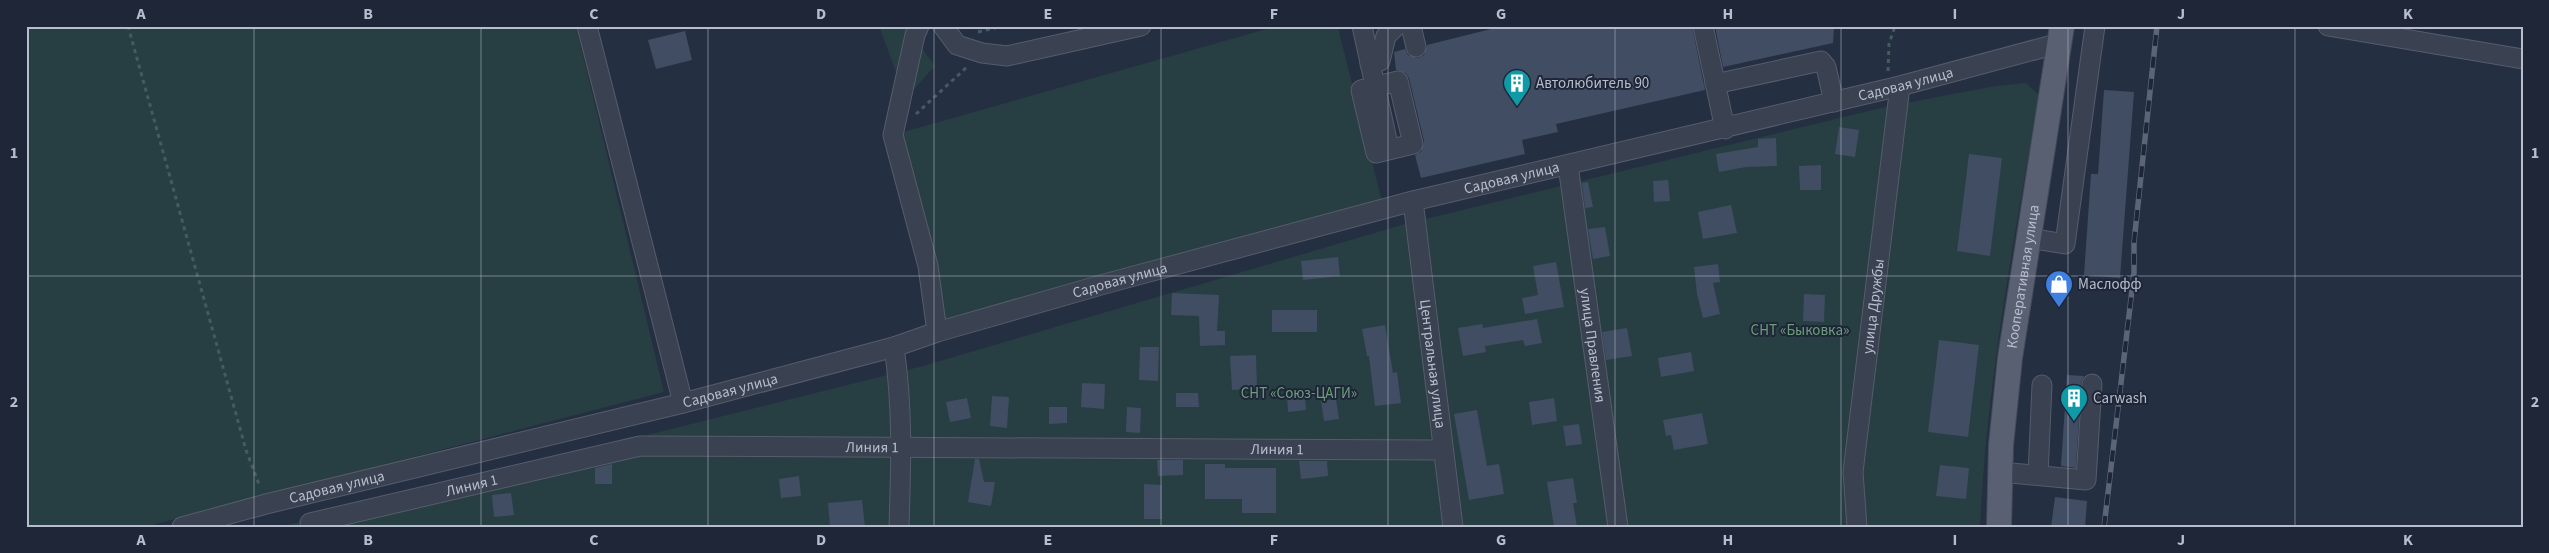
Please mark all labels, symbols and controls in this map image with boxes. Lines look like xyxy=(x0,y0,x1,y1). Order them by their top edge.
text: A xyxy=(135,3,146,25)
text: B xyxy=(363,3,373,25)
text: C xyxy=(589,3,599,25)
text: D xyxy=(816,3,826,25)
text: E xyxy=(1044,3,1052,25)
text: F xyxy=(1270,3,1278,25)
text: G xyxy=(1496,3,1506,25)
text: H xyxy=(1723,3,1733,25)
text: I xyxy=(1953,3,1957,25)
text: J xyxy=(2177,3,2185,25)
text: K xyxy=(2403,3,2413,25)
street label: Садовая улица xyxy=(1856,62,1956,107)
building icon: Автолюбитель 90 xyxy=(1502,68,1532,107)
place label: Автолюбитель 90 xyxy=(1536,73,1649,94)
text: 1 xyxy=(10,142,18,164)
text: 1 xyxy=(2531,142,2539,164)
street label: Садовая улица xyxy=(1462,157,1562,200)
street label: Кооперативная улица xyxy=(2002,203,2045,350)
street label: Садовая улица xyxy=(1070,258,1170,304)
street label: улица Дружбы xyxy=(1857,258,1890,355)
shop icon: Маслофф xyxy=(2044,269,2074,308)
place label: Маслофф xyxy=(2078,274,2142,295)
street label: улица Правления xyxy=(1574,287,1611,404)
street label: Центральная улица xyxy=(1414,298,1451,429)
park label: СНТ «Быковка» xyxy=(1751,320,1849,341)
street label: Садовая улица xyxy=(680,368,780,414)
park label: СНТ «Союз-ЦАГИ» xyxy=(1241,383,1357,404)
building icon: Carwash xyxy=(2059,383,2089,422)
place label: Carwash xyxy=(2093,388,2147,409)
text: 2 xyxy=(10,391,18,413)
text: 2 xyxy=(2531,391,2539,413)
street label: Линия 1 xyxy=(846,437,899,458)
street label: Линия 1 xyxy=(1251,439,1304,460)
street label: Садовая улица xyxy=(287,466,387,509)
street label: Линия 1 xyxy=(444,470,500,502)
text: A xyxy=(135,529,146,551)
text: B xyxy=(363,529,373,551)
text: C xyxy=(589,529,599,551)
text: D xyxy=(816,529,826,551)
text: E xyxy=(1044,529,1052,551)
text: F xyxy=(1270,529,1278,551)
text: G xyxy=(1496,529,1506,551)
text: H xyxy=(1723,529,1733,551)
text: I xyxy=(1953,529,1957,551)
text: J xyxy=(2177,529,2185,551)
text: K xyxy=(2403,529,2413,551)

